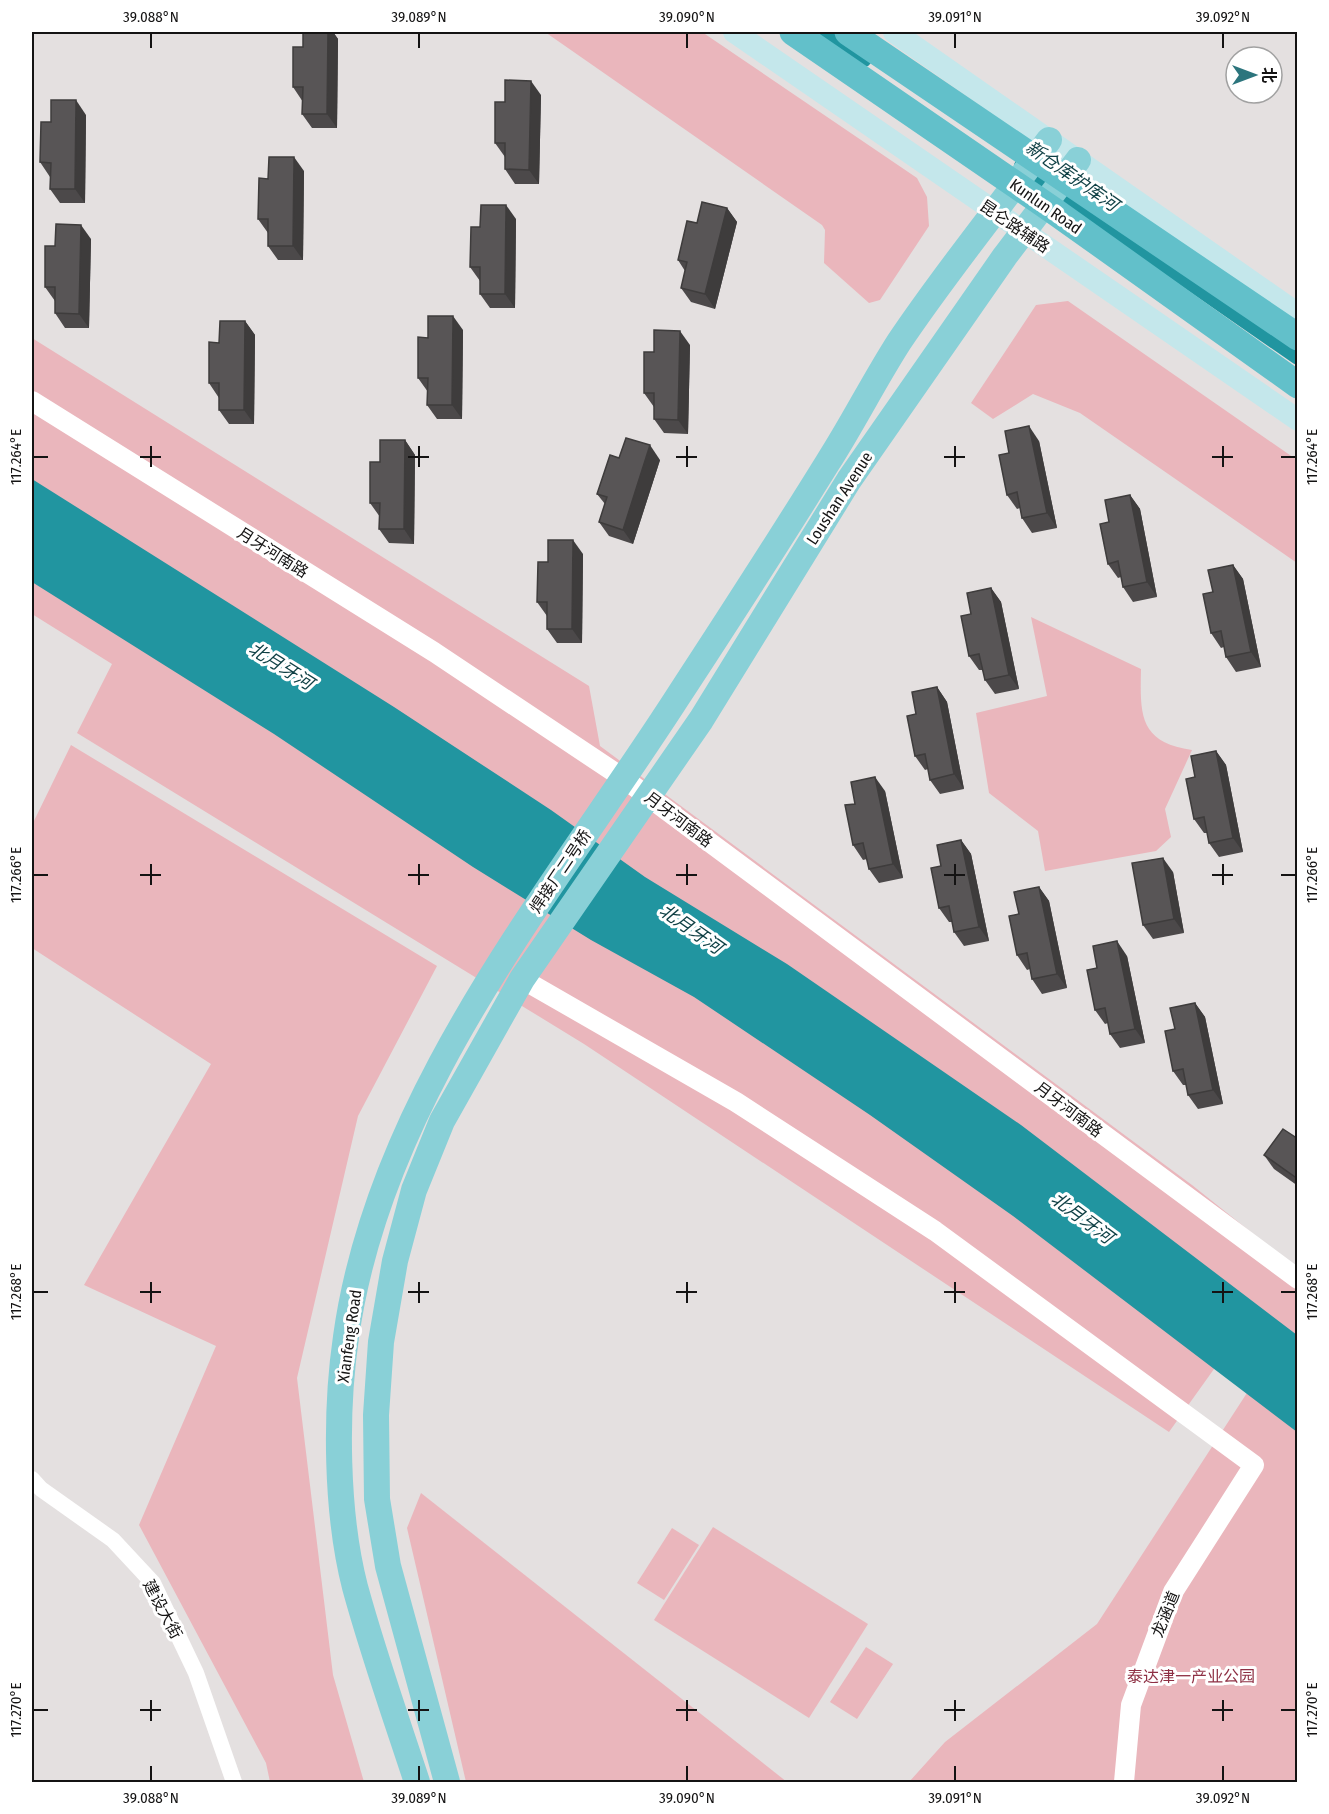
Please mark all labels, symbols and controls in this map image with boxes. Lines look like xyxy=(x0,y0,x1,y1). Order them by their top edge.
text: 39.088°N xyxy=(123,8,179,26)
text: 39.089°N xyxy=(391,8,447,26)
text: 39.090°N xyxy=(659,8,715,26)
text: 39.091°N xyxy=(928,8,982,26)
text: 39.092°N xyxy=(1196,8,1250,26)
north arrow xyxy=(1224,45,1284,105)
text: 北 xyxy=(1259,67,1278,83)
water label: 新仓库护库河 xyxy=(1021,136,1125,218)
street label: Kunlun Road xyxy=(1006,175,1085,238)
street label: 昆仑路辅路 xyxy=(976,196,1053,257)
text: 117.264°E xyxy=(7,429,25,485)
text: 117.264°E xyxy=(1303,429,1321,485)
street label: Loushan Avenue xyxy=(802,448,877,548)
street label: 月牙河南路 xyxy=(234,523,312,582)
water label: 北月牙河 xyxy=(245,638,320,696)
street label: 月牙河南路 xyxy=(641,788,716,851)
street label: 焊接厂二号桥 xyxy=(526,826,595,916)
text: 117.266°E xyxy=(7,847,25,903)
text: 117.266°E xyxy=(1303,847,1321,903)
water label: 北月牙河 xyxy=(655,899,729,960)
street label: 月牙河南路 xyxy=(1031,1078,1106,1141)
water label: 北月牙河 xyxy=(1047,1188,1120,1250)
text: 117.268°E xyxy=(7,1264,25,1320)
text: 117.268°E xyxy=(1303,1264,1321,1320)
street label: Xianfeng Road xyxy=(334,1288,365,1384)
street label: 建设大街 xyxy=(139,1577,186,1642)
street label: 龙涵道 xyxy=(1148,1588,1183,1640)
park label: 泰达津一产业公园 xyxy=(1127,1667,1255,1686)
text: 117.270°E xyxy=(7,1682,25,1738)
text: 117.270°E xyxy=(1303,1682,1321,1738)
text: 39.088°N xyxy=(123,1789,179,1807)
text: 39.089°N xyxy=(391,1789,447,1807)
text: 39.090°N xyxy=(659,1789,715,1807)
text: 39.091°N xyxy=(928,1789,982,1807)
text: 39.092°N xyxy=(1196,1789,1250,1807)

